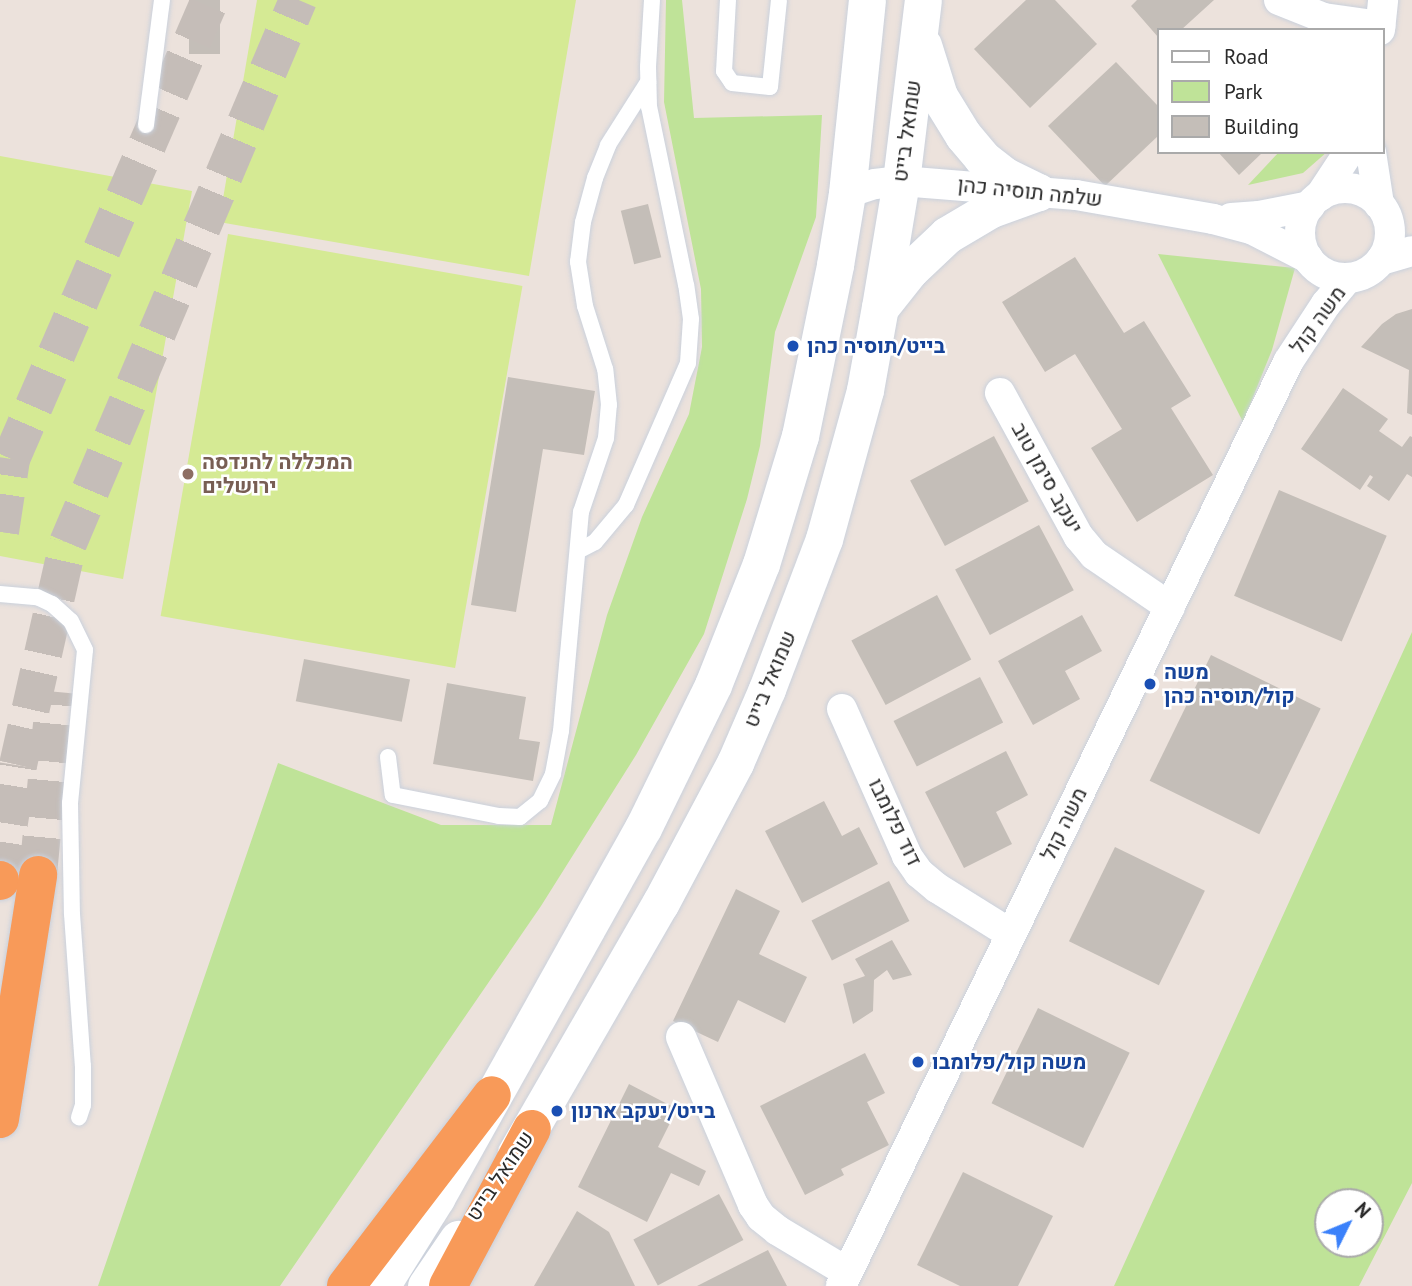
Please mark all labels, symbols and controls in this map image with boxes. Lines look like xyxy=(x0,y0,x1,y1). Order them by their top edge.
legend xyxy=(1156,28,1384,154)
text: Road xyxy=(1224,43,1268,70)
street label: שמואל בייט xyxy=(887,78,927,184)
text: Park xyxy=(1224,78,1263,105)
text: Building xyxy=(1224,113,1299,140)
street label: שלמה תוסיה כהן xyxy=(956,172,1104,212)
street label: משה קול xyxy=(1285,281,1351,359)
place label: בייט/תוסיה כהן xyxy=(807,333,945,359)
marker: בייט/תוסיה כהן xyxy=(785,338,801,354)
street label: יעקב סימן טוב xyxy=(1006,418,1088,538)
place label: המכללה להנדסה ירושלים xyxy=(202,449,353,499)
marker: המכללה להנדסה ירושלים xyxy=(180,466,196,482)
street label: שמואל בייט xyxy=(738,627,802,731)
place label: משה קול/תוסיה כהן xyxy=(1164,659,1295,709)
marker: משה קול/תוסיה כהן xyxy=(1142,676,1158,692)
street label: דוד פלומבו xyxy=(863,774,927,870)
street label: משה קול xyxy=(1036,783,1092,865)
place label: משה קול/פלומבו xyxy=(932,1049,1086,1075)
marker: משה קול/פלומבו xyxy=(910,1054,926,1070)
place label: בייט/יעקב ארנון xyxy=(571,1098,715,1124)
marker: בייט/יעקב ארנון xyxy=(549,1103,565,1119)
street label: שמואל בייט xyxy=(461,1126,539,1226)
north arrow xyxy=(1314,1188,1384,1258)
text: N xyxy=(1350,1197,1376,1223)

